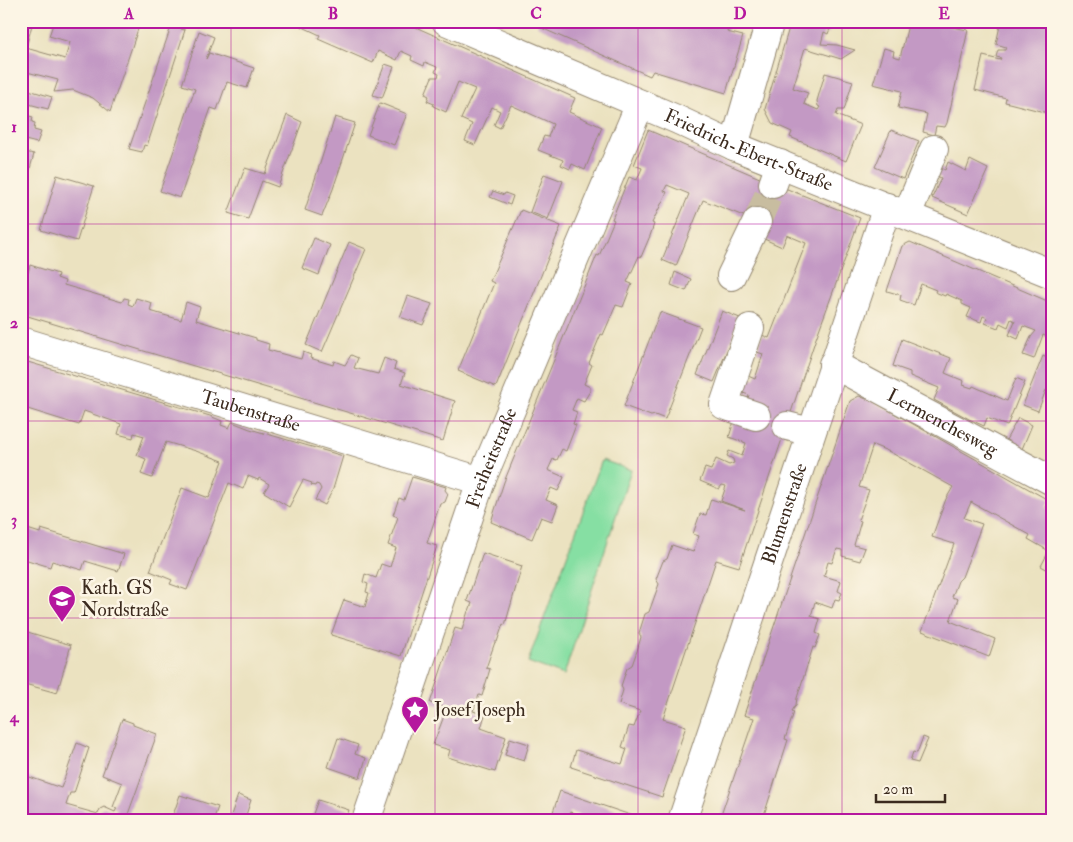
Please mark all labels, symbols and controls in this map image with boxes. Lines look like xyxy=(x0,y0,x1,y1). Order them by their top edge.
text: A xyxy=(123,4,135,24)
text: B xyxy=(328,4,338,24)
text: C xyxy=(530,4,542,24)
text: D xyxy=(733,4,747,24)
text: E xyxy=(938,4,950,24)
street label: Friedrich-Ebert-Straße xyxy=(661,104,836,196)
text: 1 xyxy=(11,117,17,137)
text: 2 xyxy=(10,313,18,333)
street label: Lermenchesweg xyxy=(883,383,1002,462)
street label: Taubenstraße xyxy=(198,384,303,437)
street label: Freiheitstraße xyxy=(461,404,522,511)
street label: Blumenstraße xyxy=(757,460,813,567)
text: 3 xyxy=(11,510,17,530)
place label: Kath. GS Nordstraße xyxy=(81,576,169,622)
school or university icon: Kath. GS Nordstraße xyxy=(47,584,77,623)
place icon: Josef Joseph xyxy=(400,695,430,734)
place label: Josef Joseph xyxy=(433,698,526,723)
text: 4 xyxy=(9,707,20,727)
scale bar xyxy=(876,772,944,804)
text: 20 m xyxy=(883,780,913,799)

